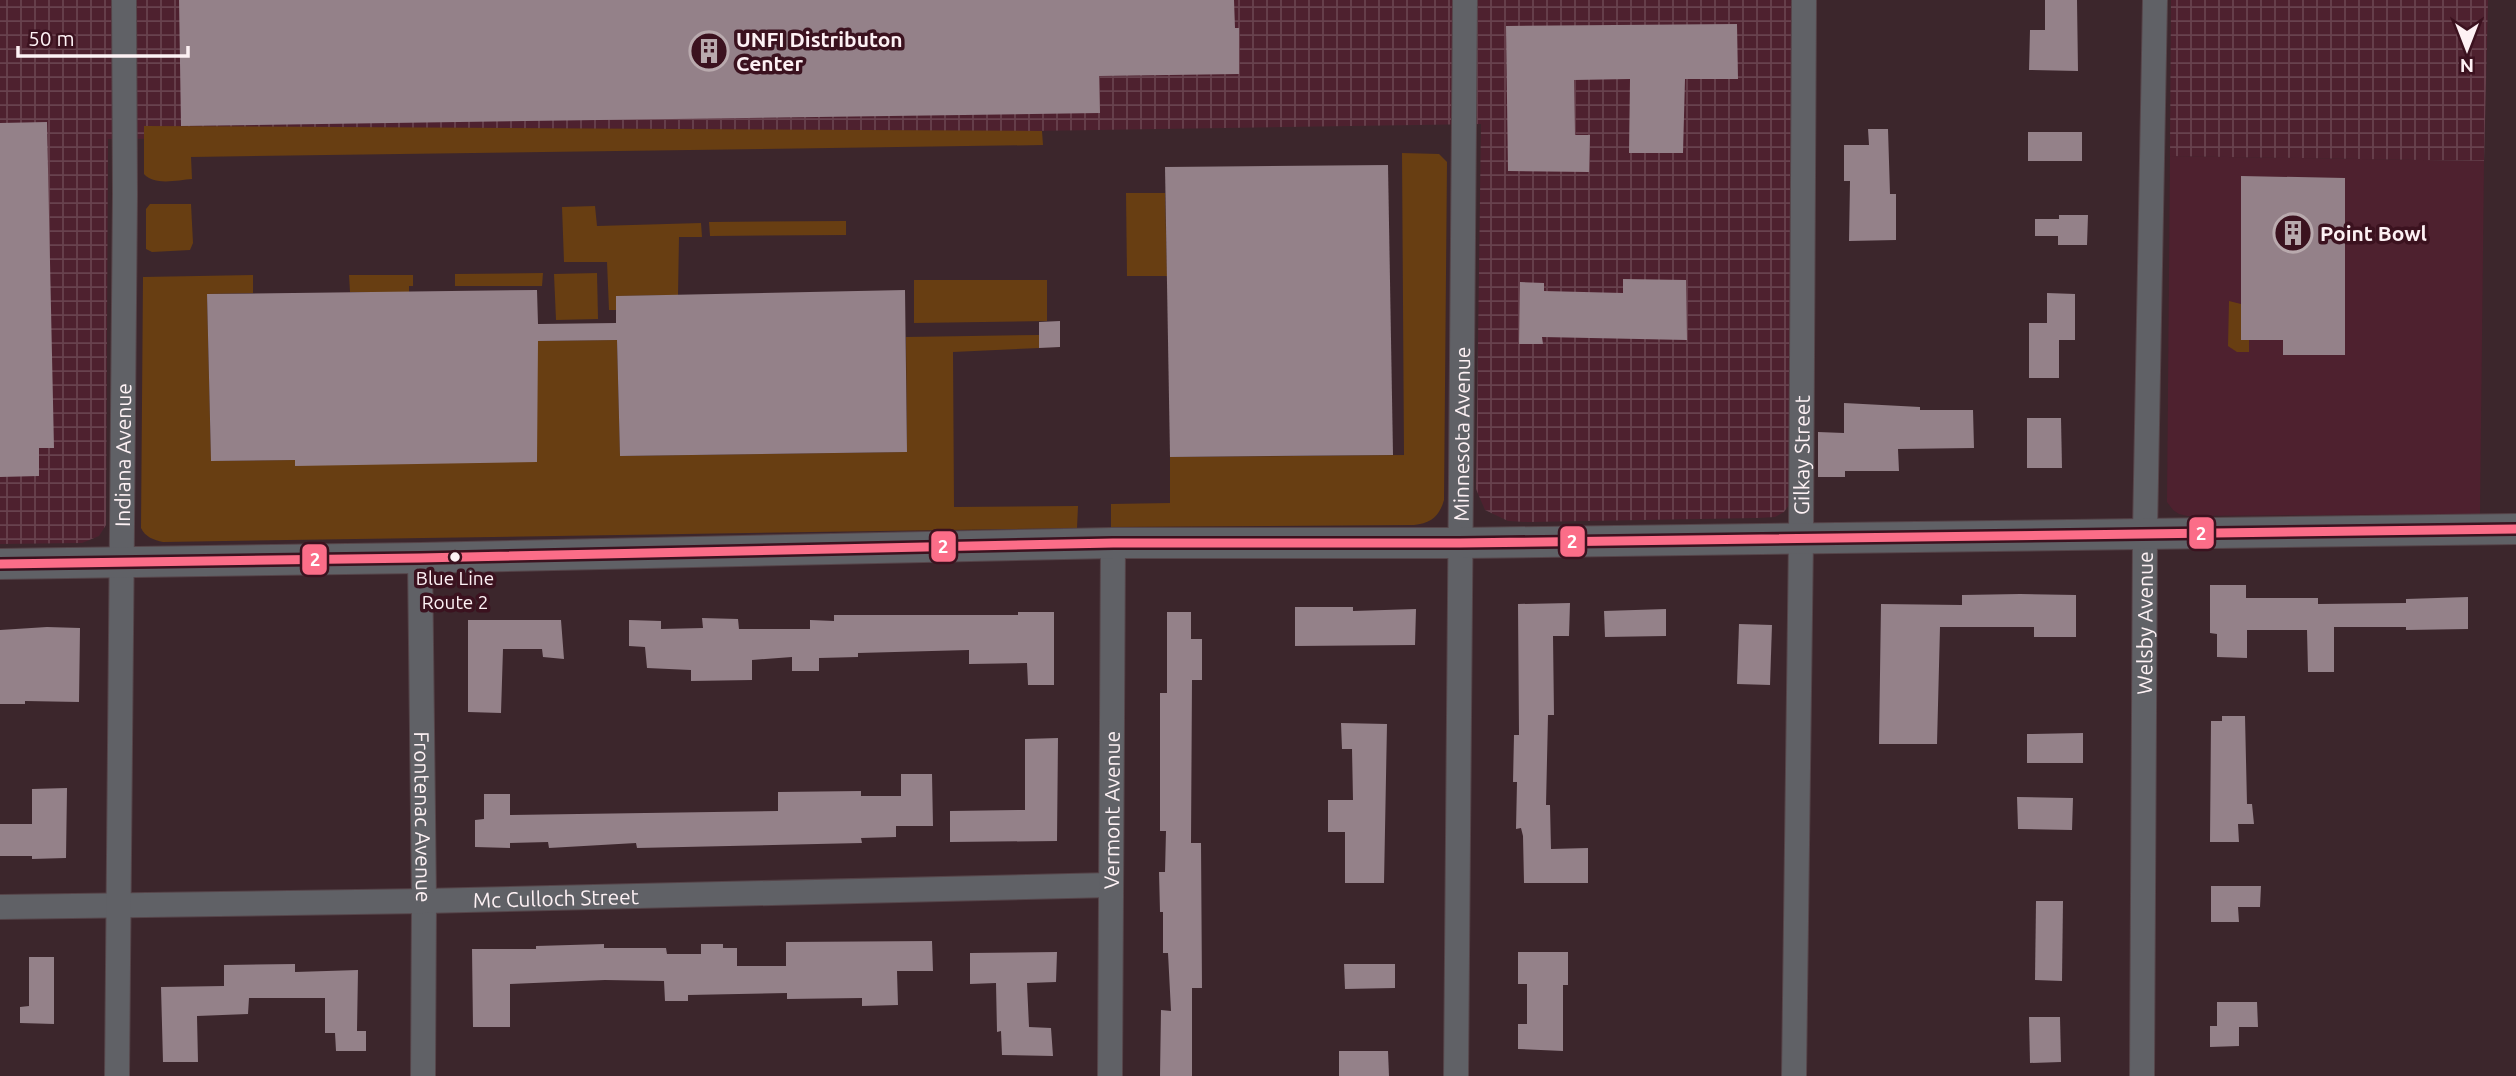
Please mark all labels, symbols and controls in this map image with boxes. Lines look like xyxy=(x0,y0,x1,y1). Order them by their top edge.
scale bar xyxy=(18,14,187,58)
north arrow xyxy=(2432,14,2502,84)
text: 50 m xyxy=(28,26,75,50)
place label: UNFI Distributon Center xyxy=(736,27,903,75)
building icon: UNFI Distributon Center xyxy=(688,30,730,72)
text: N xyxy=(2460,55,2474,77)
building icon: Point Bowl xyxy=(2272,212,2314,254)
place label: Point Bowl xyxy=(2320,221,2427,245)
street label: Minnesota Avenue xyxy=(1449,346,1474,522)
street label: Indiana Avenue xyxy=(110,383,135,527)
street label: Gilkay Street xyxy=(1789,395,1814,515)
line badge: 2 xyxy=(2188,516,2215,550)
text: 2 xyxy=(2196,522,2206,544)
line badge: 2 xyxy=(1559,525,1586,558)
line badge: 2 xyxy=(930,530,957,563)
text: 2 xyxy=(1567,530,1577,552)
text: 2 xyxy=(938,535,948,557)
line badge: 2 xyxy=(301,543,328,576)
text: 2 xyxy=(310,548,320,570)
marker: Blue Line Route 2 xyxy=(448,550,462,564)
street label: Welsby Avenue xyxy=(2132,551,2157,695)
place label: Blue Line Route 2 xyxy=(416,567,494,613)
street label: Frontenac Avenue xyxy=(410,731,436,903)
street label: Vermont Avenue xyxy=(1099,731,1124,889)
street label: Mc Culloch Street xyxy=(473,884,639,912)

